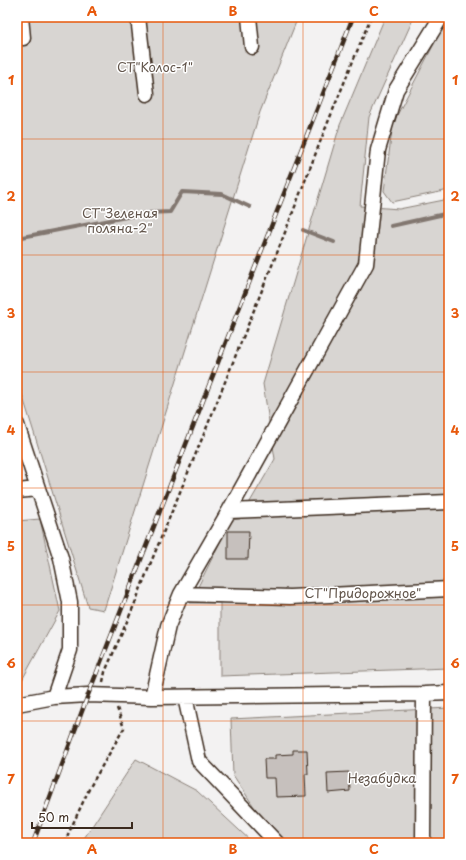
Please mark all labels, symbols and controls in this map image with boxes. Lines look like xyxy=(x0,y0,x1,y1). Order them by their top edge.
text: A xyxy=(87,1,97,20)
text: B xyxy=(229,1,238,20)
text: C xyxy=(369,1,379,20)
park label: СТ"Колос-1" xyxy=(117,57,193,76)
text: 1 xyxy=(8,70,14,89)
text: 1 xyxy=(452,70,458,89)
text: 2 xyxy=(6,186,16,205)
text: 2 xyxy=(450,186,460,205)
park label: СТ"Зеленая поляна-2" xyxy=(82,203,158,237)
text: 3 xyxy=(7,303,16,322)
text: 3 xyxy=(451,303,460,322)
text: 4 xyxy=(7,420,16,439)
text: 4 xyxy=(451,420,460,439)
text: 5 xyxy=(7,536,15,555)
text: 5 xyxy=(451,536,459,555)
park label: СТ"Придорожное" xyxy=(305,583,421,602)
text: 6 xyxy=(6,653,16,672)
text: 6 xyxy=(450,653,460,672)
park label: Незабудка xyxy=(348,768,417,787)
text: 7 xyxy=(7,769,15,788)
text: 7 xyxy=(451,769,459,788)
scale bar xyxy=(32,804,132,830)
text: 50 m xyxy=(38,808,69,826)
text: A xyxy=(87,839,97,858)
text: B xyxy=(229,839,238,858)
text: C xyxy=(369,839,379,858)

